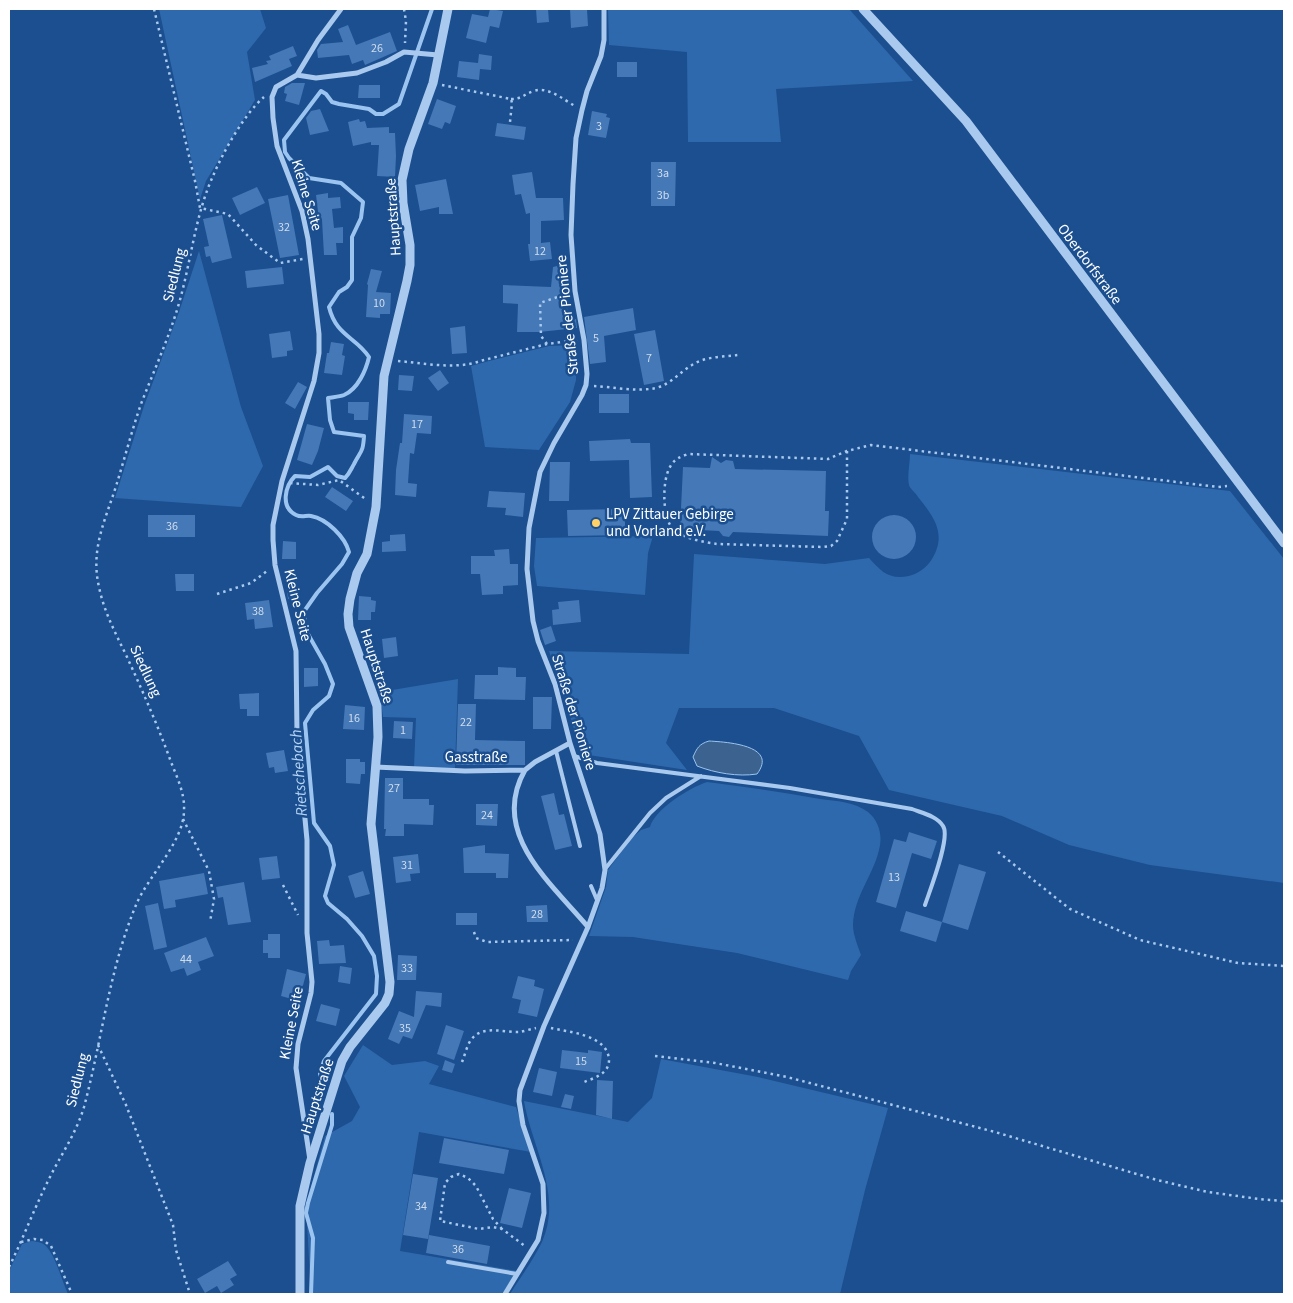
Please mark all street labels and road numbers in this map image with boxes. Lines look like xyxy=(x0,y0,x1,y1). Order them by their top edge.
street label: Kleine Seite xyxy=(286,157,327,233)
street label: Hauptstraße xyxy=(380,177,407,257)
street label: Oberdorfstraße xyxy=(1052,220,1127,309)
street label: Siedlung xyxy=(158,245,191,304)
street label: Straße der Pioniere xyxy=(551,254,584,376)
street label: Kleine Seite xyxy=(278,567,317,643)
street label: Hauptstraße xyxy=(354,626,399,707)
street label: Siedlung xyxy=(124,642,167,701)
street label: Straße der Pioniere xyxy=(546,652,601,773)
street label: Gasstraße xyxy=(445,747,507,768)
street label: Kleine Seite xyxy=(274,985,309,1061)
street label: Siedlung xyxy=(61,1050,94,1109)
street label: Hauptstraße xyxy=(295,1056,340,1137)

